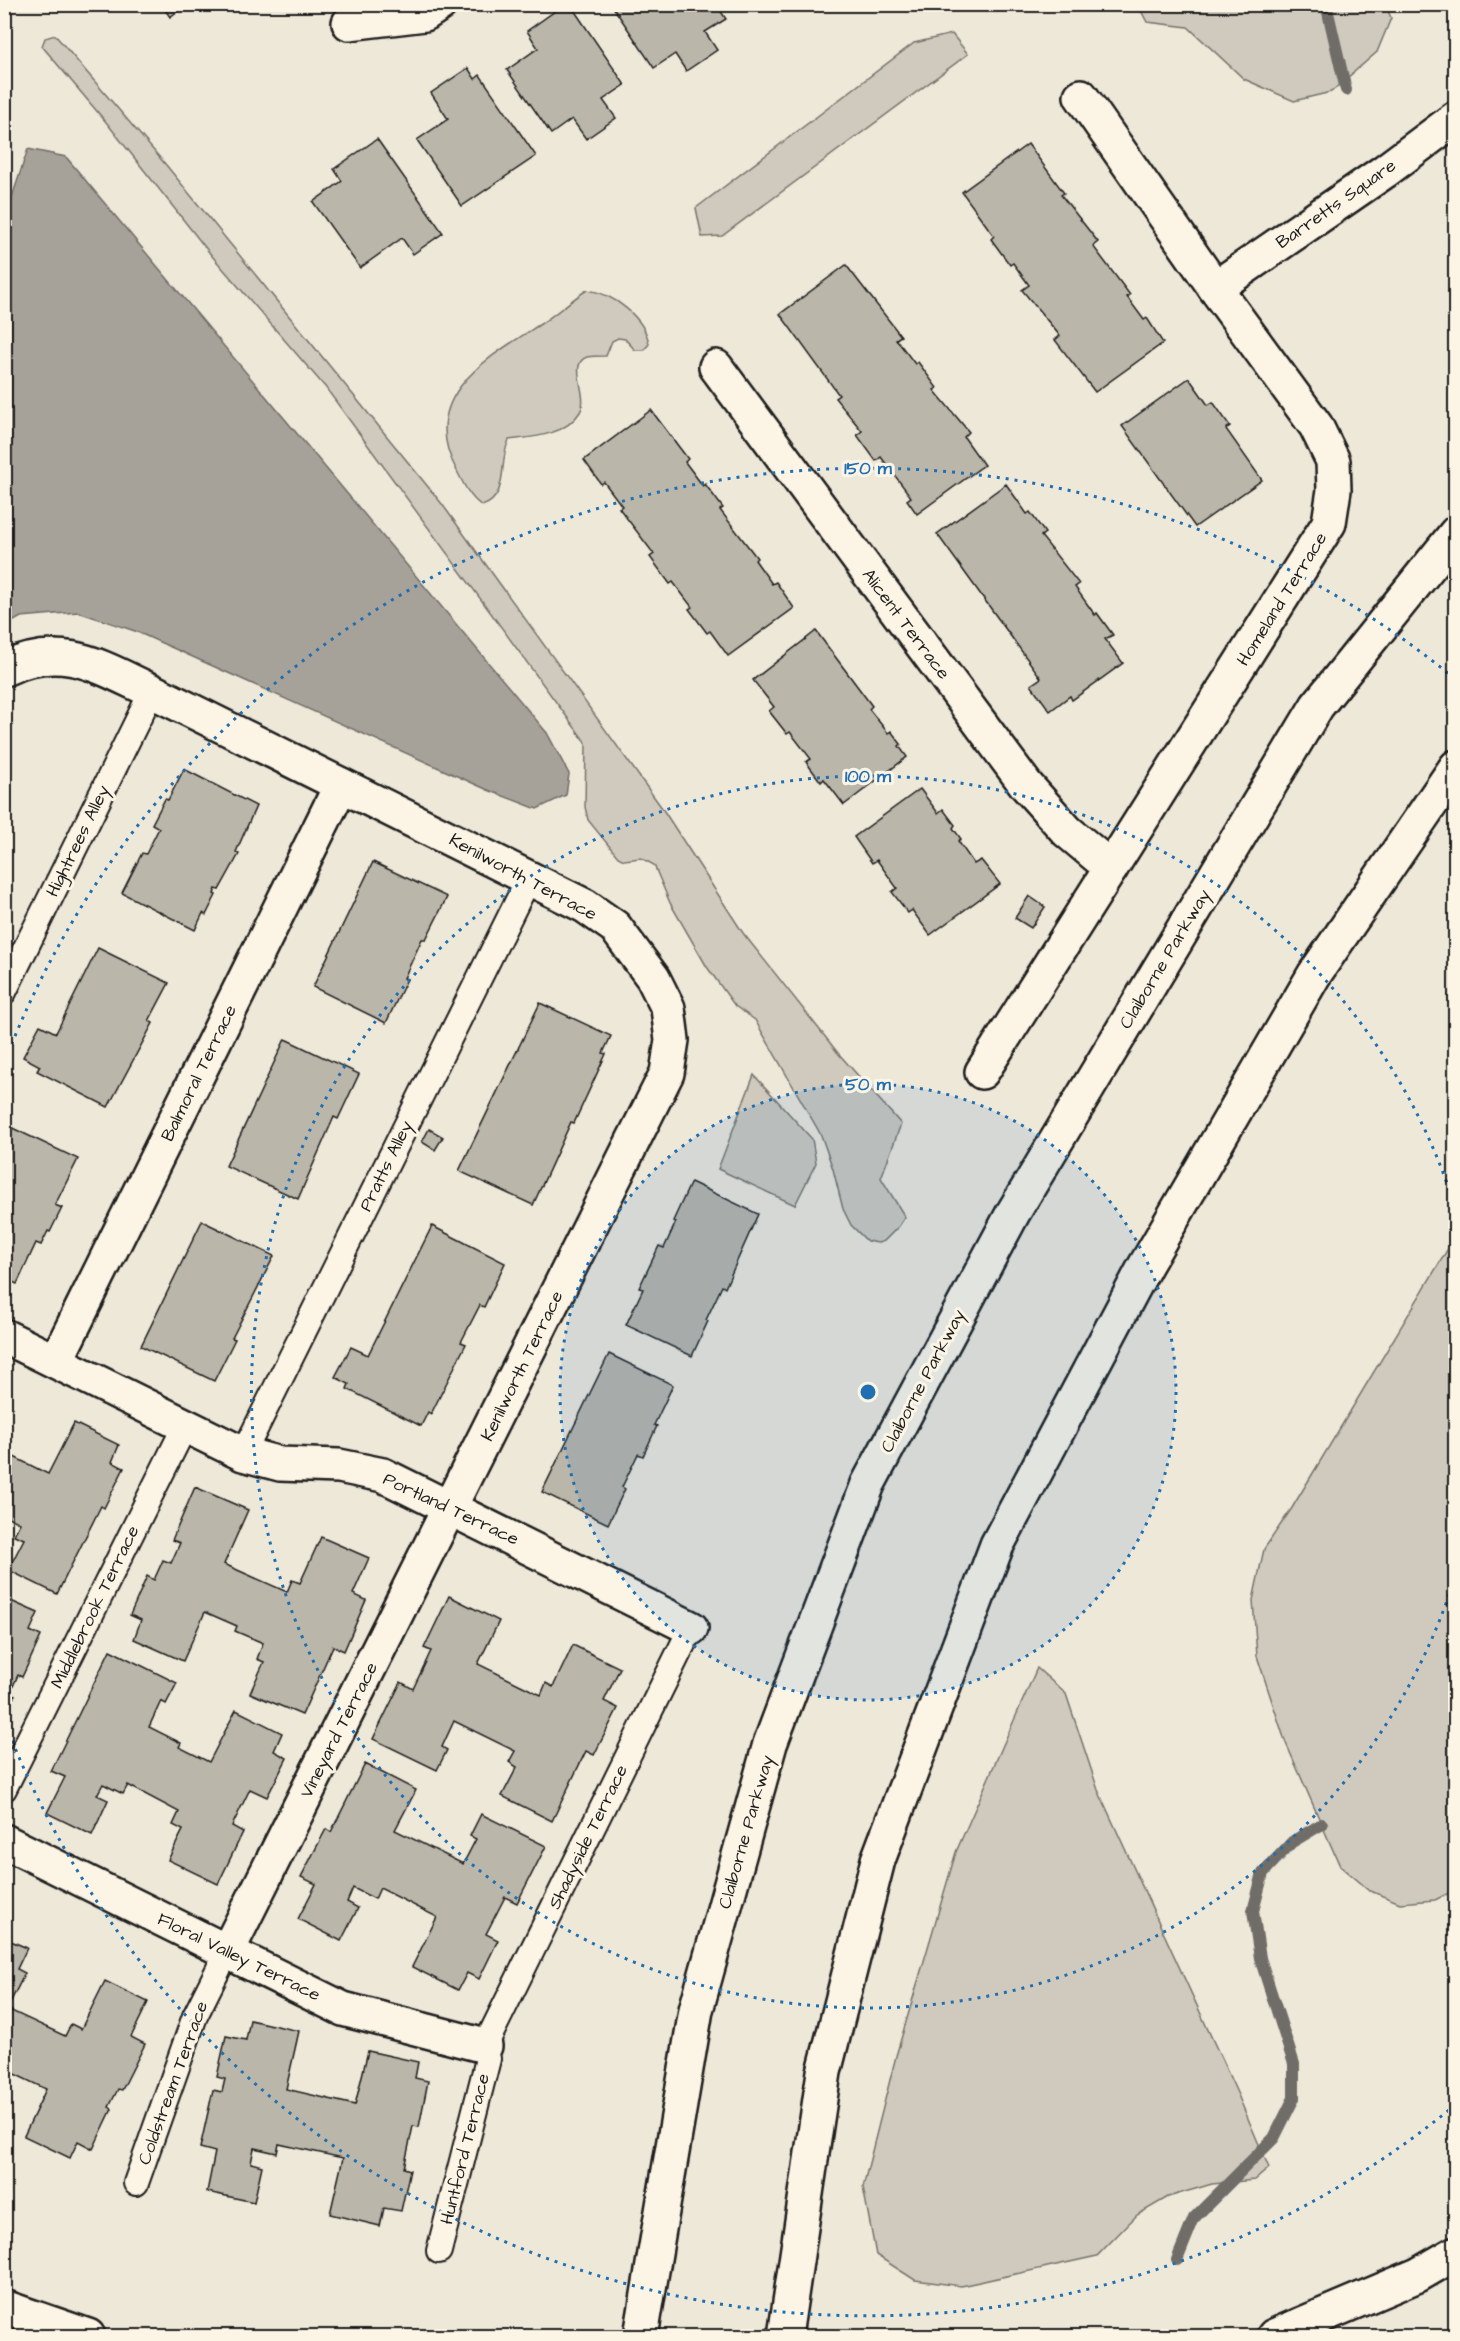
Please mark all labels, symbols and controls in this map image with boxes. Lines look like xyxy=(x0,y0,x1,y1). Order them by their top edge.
street label: Barretts Square xyxy=(1271,153,1401,255)
text: 150 m xyxy=(844,456,893,481)
street label: Homeland Terrace xyxy=(1231,527,1333,671)
street label: Alicent Terrace xyxy=(856,563,956,685)
text: 100 m xyxy=(845,764,892,789)
street label: Hightrees Alley xyxy=(40,781,117,902)
street label: Kenilworth Terrace xyxy=(445,827,602,927)
street label: Claiborne Parkway xyxy=(1113,884,1218,1034)
street label: Balmoral Terrace xyxy=(155,1000,243,1146)
text: 50 m xyxy=(845,1072,892,1097)
street label: Pratts Alley xyxy=(353,1116,420,1216)
street label: Kenilworth Terrace xyxy=(475,1286,569,1445)
street label: Claiborne Parkway xyxy=(875,1305,972,1457)
centre of rings xyxy=(858,1382,878,1402)
street label: Portland Terrace xyxy=(379,1467,523,1552)
street label: Middlebrook Terrace xyxy=(45,1521,145,1693)
street label: Vineyard Terrace xyxy=(294,1658,385,1803)
street label: Claiborne Parkway xyxy=(712,1752,781,1912)
street label: Shadyside Terrace xyxy=(542,1760,635,1914)
street label: Floral Valley Terrace xyxy=(153,1907,325,2008)
street label: Coldstream Terrace xyxy=(132,1997,214,2168)
street label: Huntford Terrace xyxy=(434,2071,496,2227)

